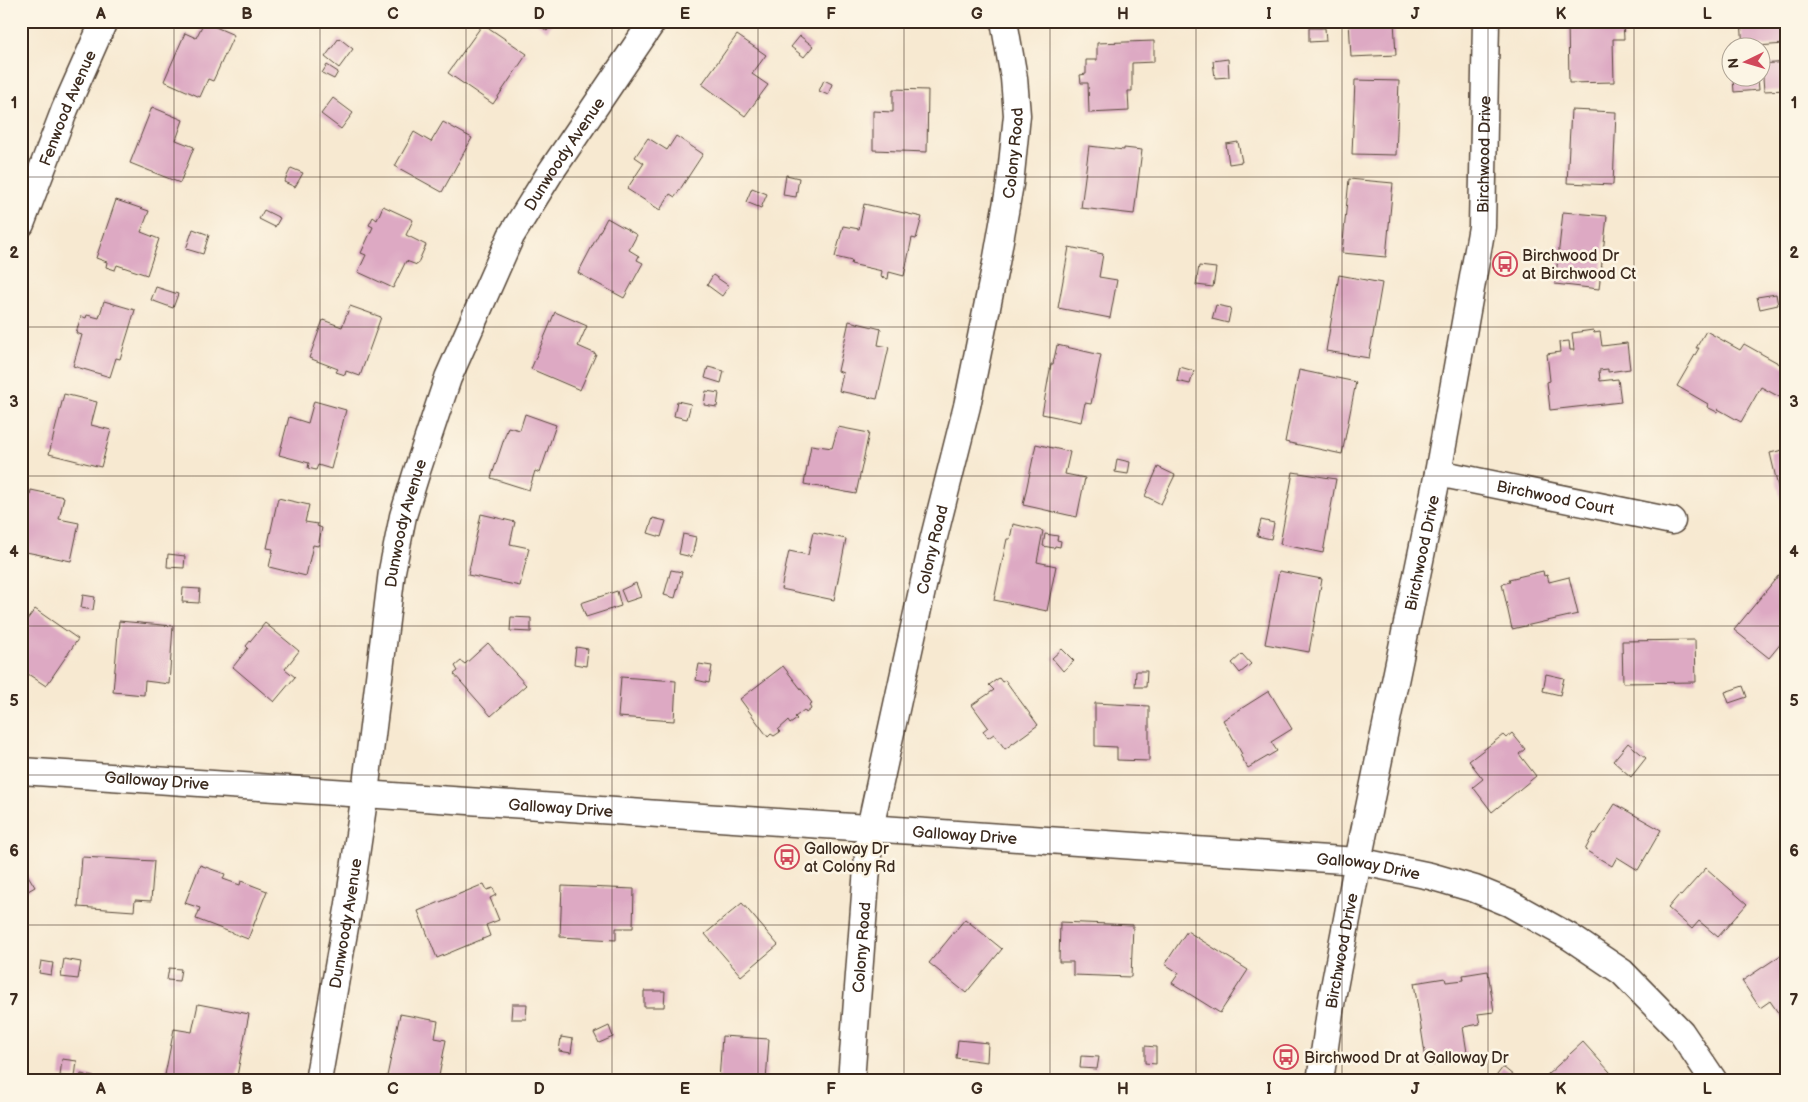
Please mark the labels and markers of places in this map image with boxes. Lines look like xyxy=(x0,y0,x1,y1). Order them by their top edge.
place label: Birchwood Dr at Birchwood Ct xyxy=(1522,247,1636,284)
bus stop icon: Birchwood Dr at Birchwood Ct xyxy=(1492,251,1518,277)
place label: Galloway Dr at Colony Rd xyxy=(804,840,895,877)
bus stop icon: Galloway Dr at Colony Rd xyxy=(774,844,800,870)
bus stop icon: Birchwood Dr at Galloway Dr xyxy=(1273,1044,1299,1070)
place label: Birchwood Dr at Galloway Dr xyxy=(1304,1049,1509,1068)

